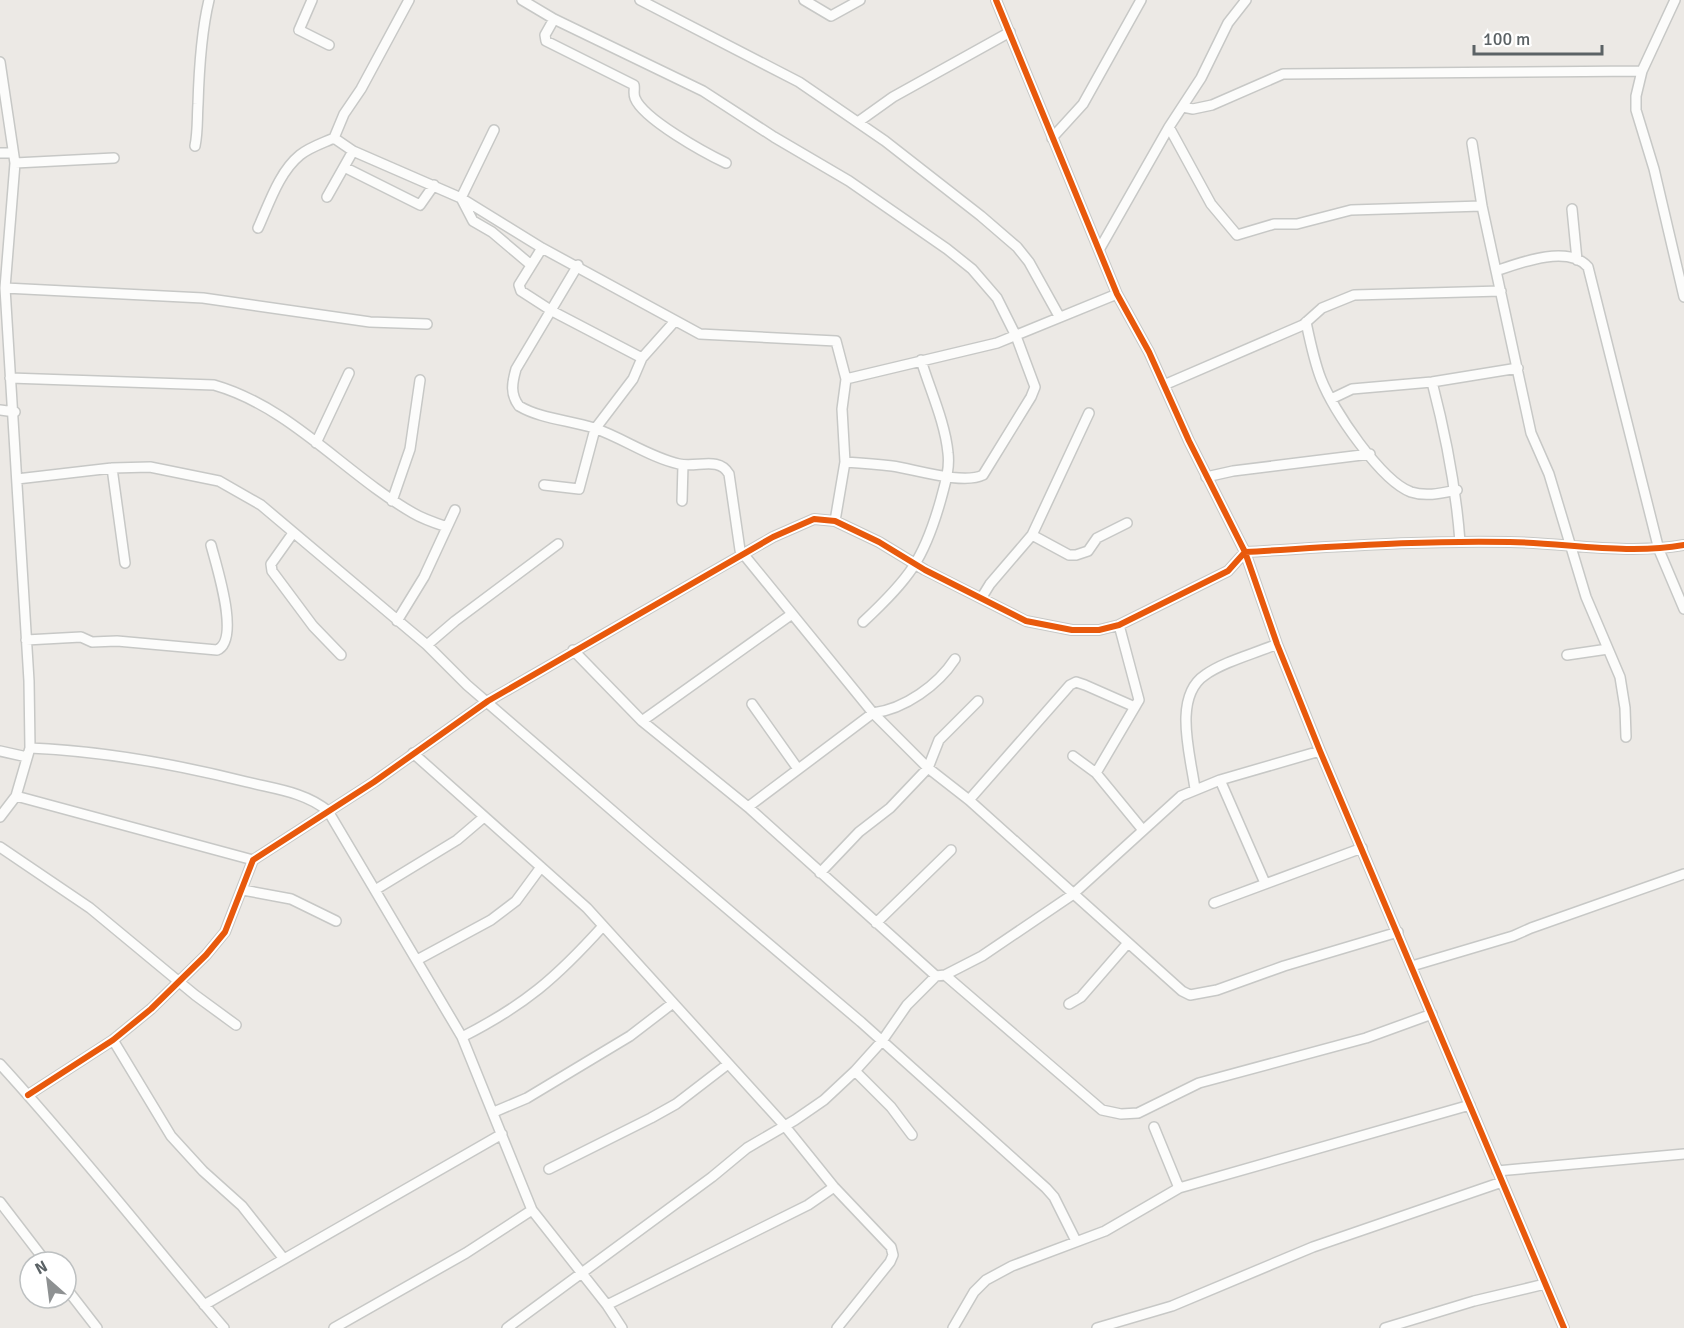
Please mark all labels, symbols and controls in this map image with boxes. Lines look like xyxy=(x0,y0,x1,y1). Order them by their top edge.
scale bar xyxy=(1474,18,1602,56)
text: 100 m xyxy=(1483,28,1530,50)
north arrow xyxy=(18,1250,78,1310)
text: N xyxy=(32,1256,51,1279)

